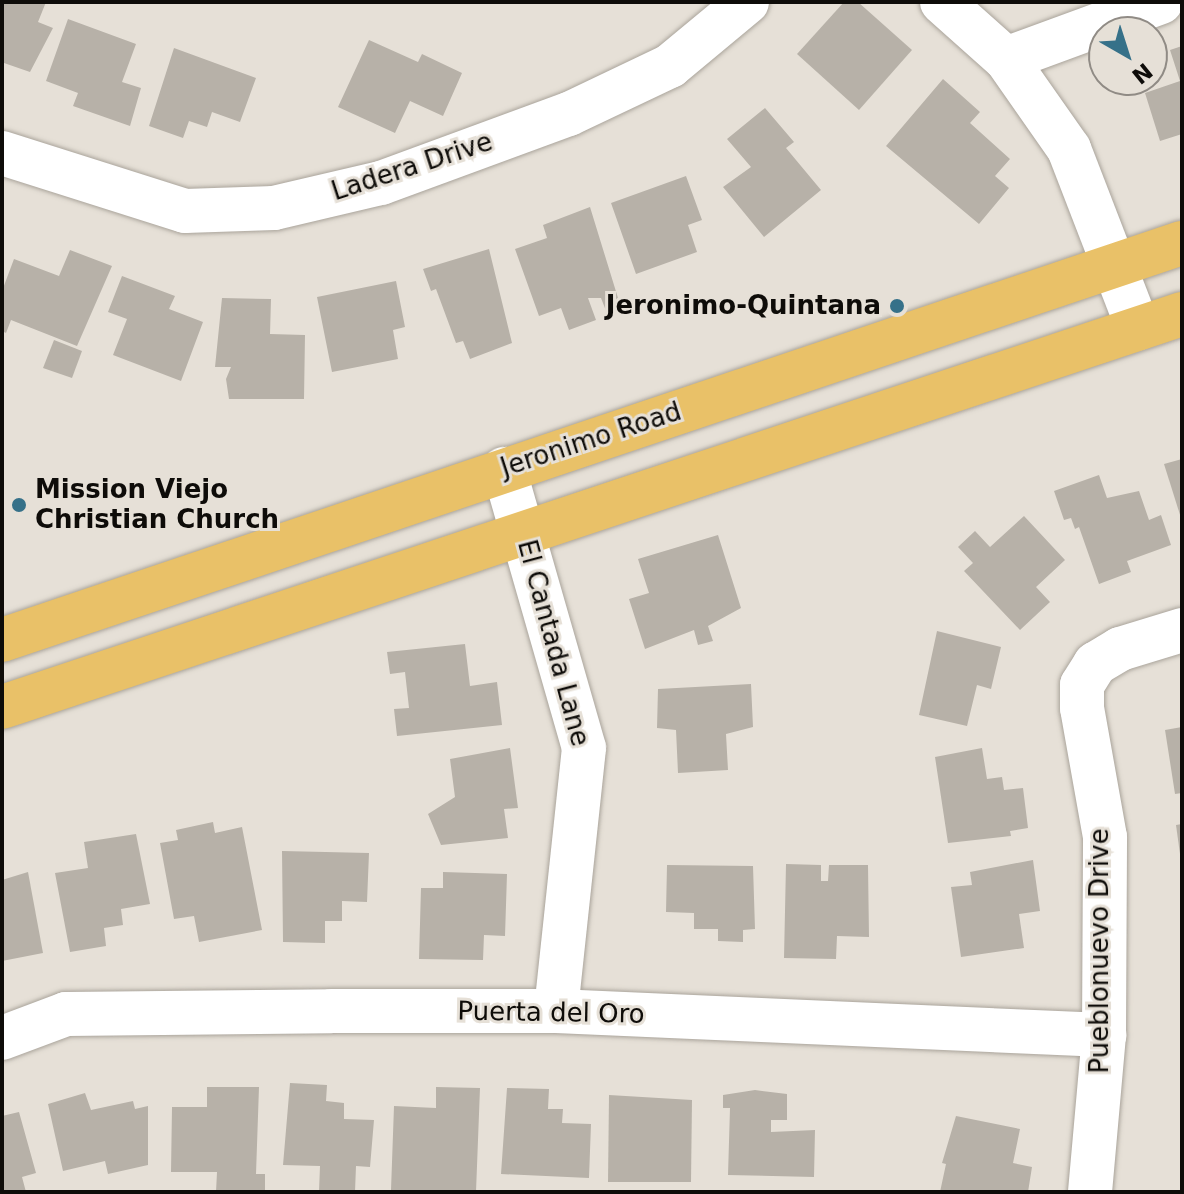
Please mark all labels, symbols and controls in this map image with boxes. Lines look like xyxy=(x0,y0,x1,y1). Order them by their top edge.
north arrow xyxy=(1088,16,1168,96)
text: N xyxy=(1127,58,1157,89)
street label: Ladera Drive xyxy=(328,126,496,208)
place label: Jeronimo-Quintana xyxy=(606,290,881,322)
marker: Jeronimo-Quintana xyxy=(888,297,906,315)
street label: Jeronimo Road xyxy=(497,396,685,484)
place label: Mission Viejo Christian Church xyxy=(35,474,279,536)
marker: Mission Viejo Christian Church xyxy=(10,496,28,514)
street label: El Cantada Lane xyxy=(510,536,596,750)
street label: Pueblonuevo Drive xyxy=(1084,828,1116,1074)
street label: Puerta del Oro xyxy=(457,996,645,1030)

